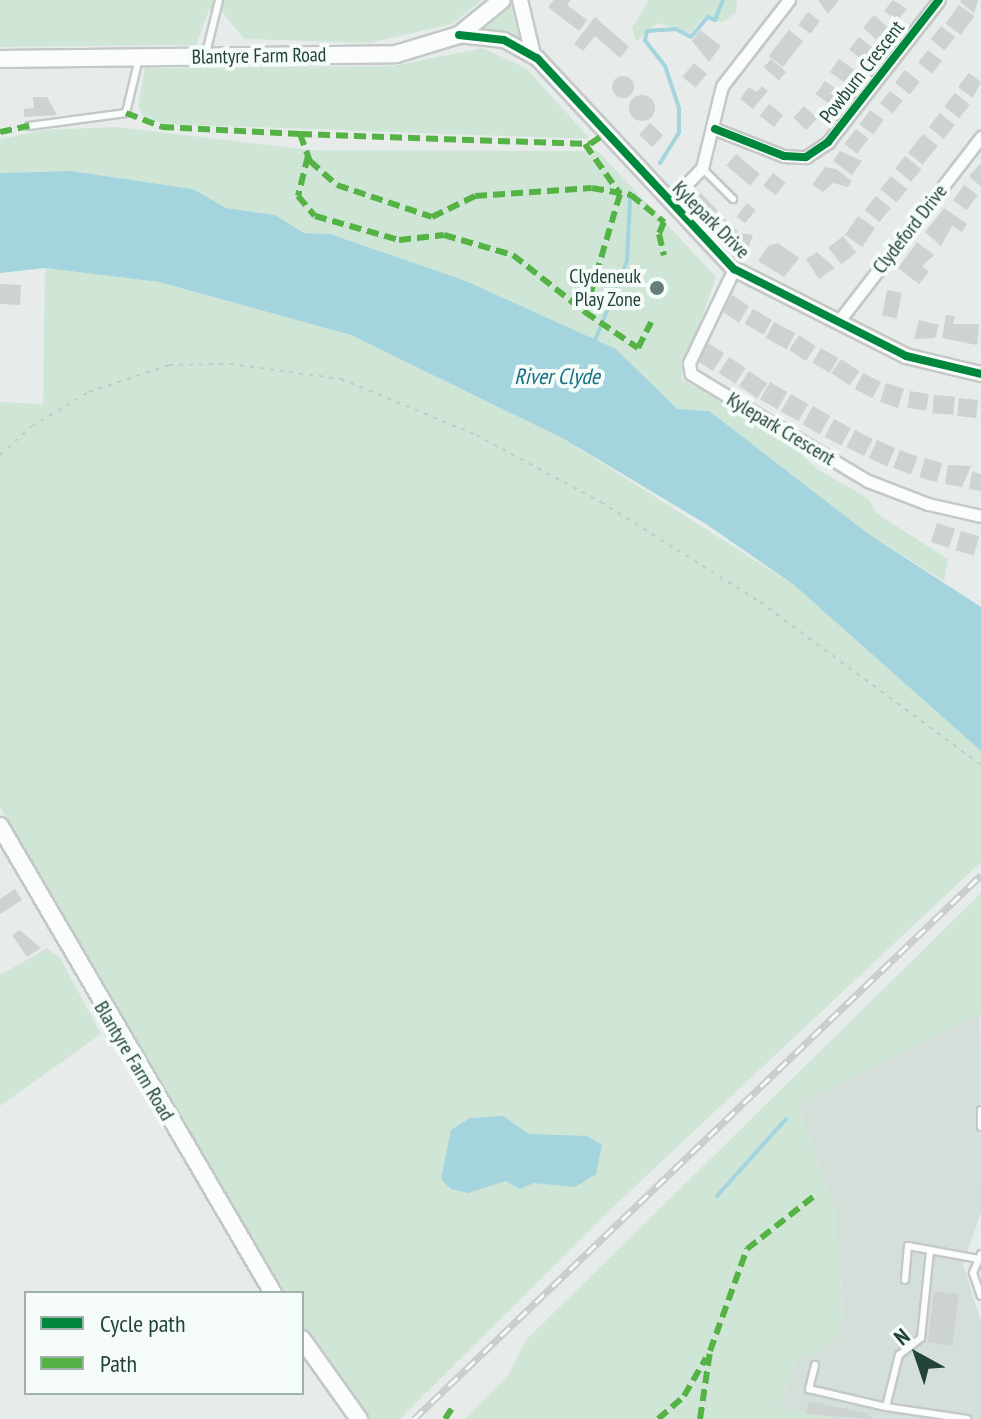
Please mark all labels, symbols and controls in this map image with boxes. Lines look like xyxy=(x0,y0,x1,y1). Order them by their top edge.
street label: Powburn Crescent xyxy=(815,16,909,128)
street label: Blantyre Farm Road xyxy=(191,43,327,69)
street label: Kylepark Drive xyxy=(667,176,755,264)
street label: Clydeford Drive xyxy=(868,180,952,278)
place label: Clydeneuk Play Zone xyxy=(569,264,641,311)
marker: Clydeneuk Play Zone xyxy=(648,279,666,297)
water label: River Clyde xyxy=(514,364,600,390)
street label: Kylepark Crescent xyxy=(722,387,840,471)
street label: Blantyre Farm Road xyxy=(89,997,179,1125)
legend xyxy=(24,1291,304,1395)
text: Cycle path xyxy=(100,1308,186,1339)
north arrow xyxy=(877,1315,957,1395)
text: N xyxy=(888,1322,915,1351)
text: Path xyxy=(100,1348,137,1379)

